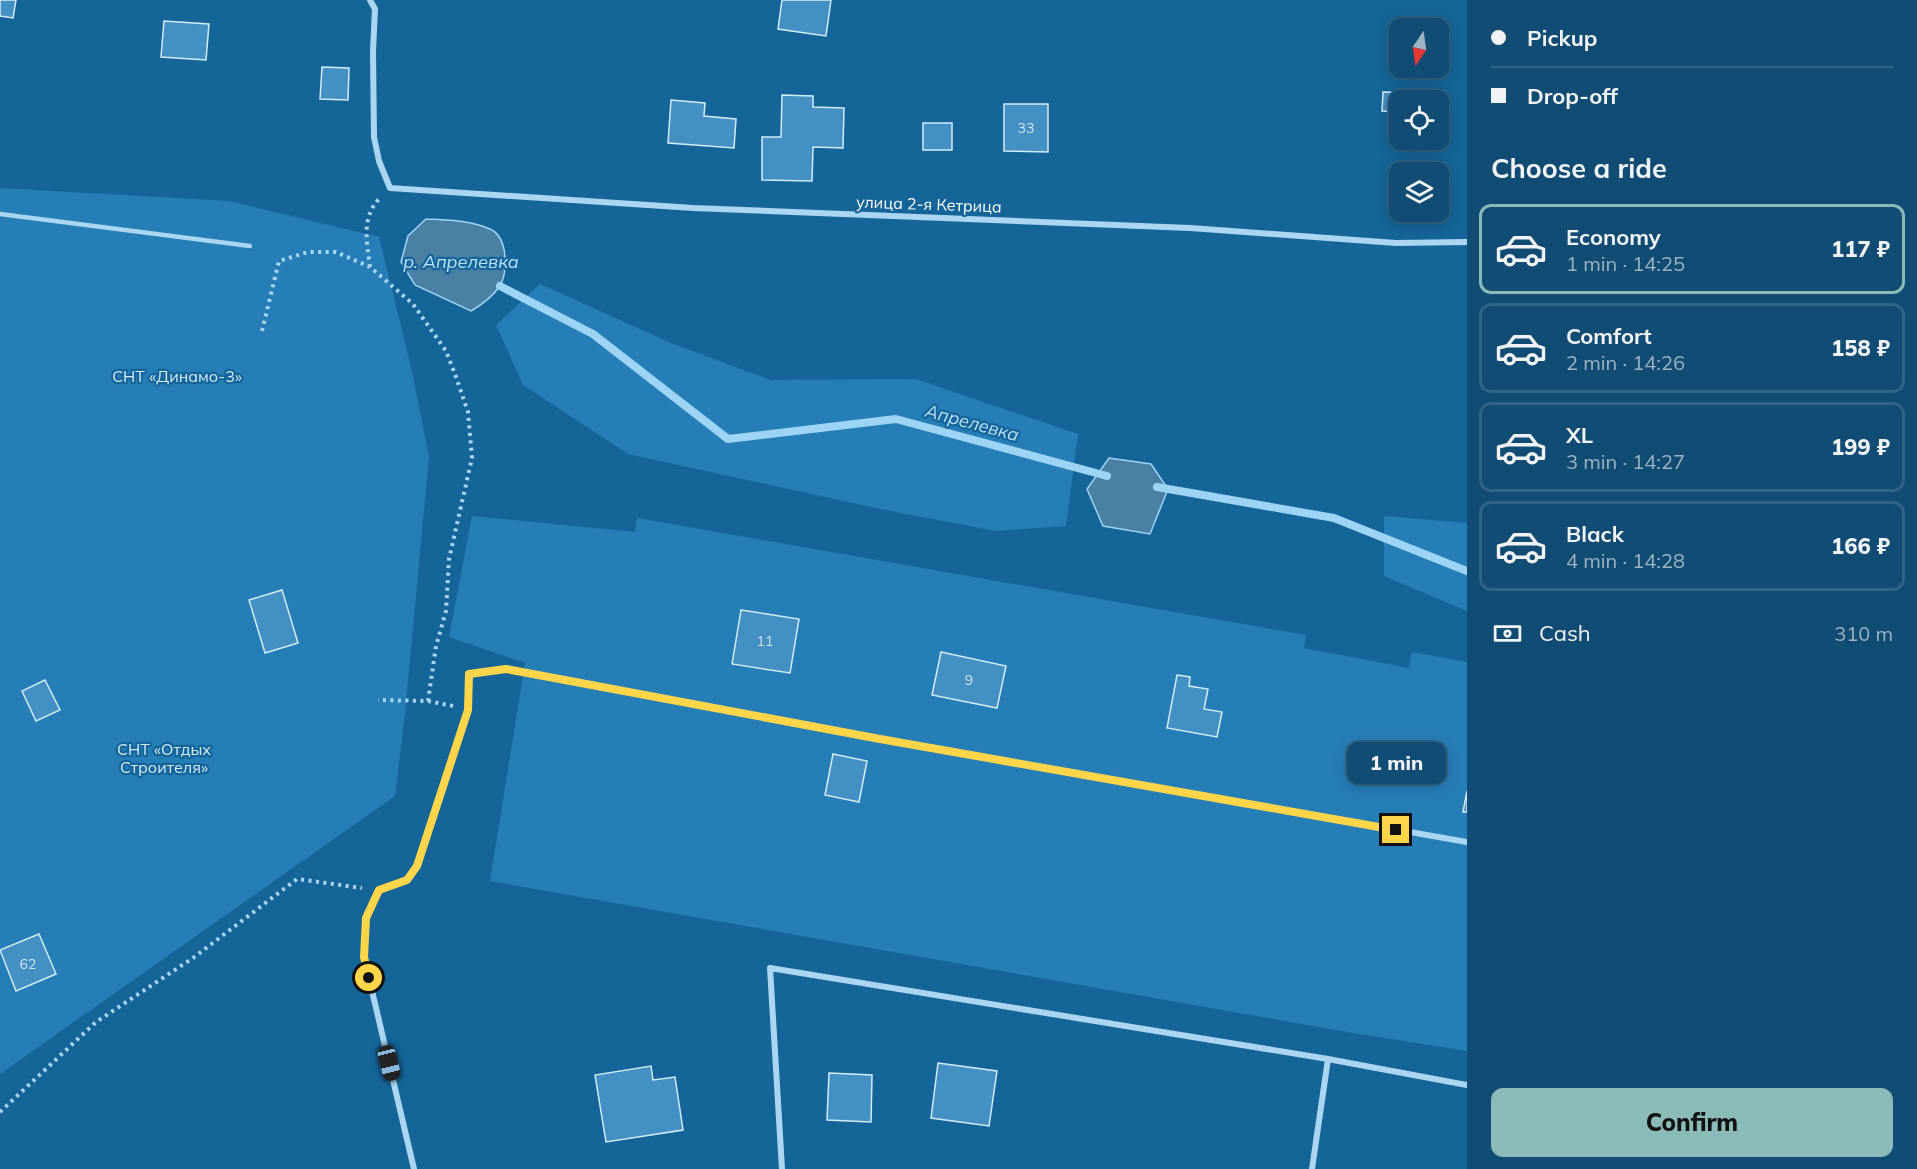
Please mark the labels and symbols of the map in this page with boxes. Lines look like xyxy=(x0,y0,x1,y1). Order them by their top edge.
north arrow xyxy=(1389,18,1449,78)
house number: 33 xyxy=(1018,119,1034,137)
street label: улица 2-я Кетрица xyxy=(856,191,1002,217)
water label: р. Апрелевка xyxy=(403,250,519,273)
park label: СНТ «Динамо-3» xyxy=(112,366,242,386)
water label: Апрелевка xyxy=(922,399,1022,446)
house number: 11 xyxy=(757,632,773,650)
house number: 9 xyxy=(965,671,973,689)
park label: СНТ «Отдых Строителя» xyxy=(117,739,211,777)
callout: 1 min xyxy=(1346,743,1446,785)
route end xyxy=(1382,816,1409,843)
house number: 62 xyxy=(20,955,36,973)
route start xyxy=(355,964,382,991)
car xyxy=(376,1043,402,1083)

